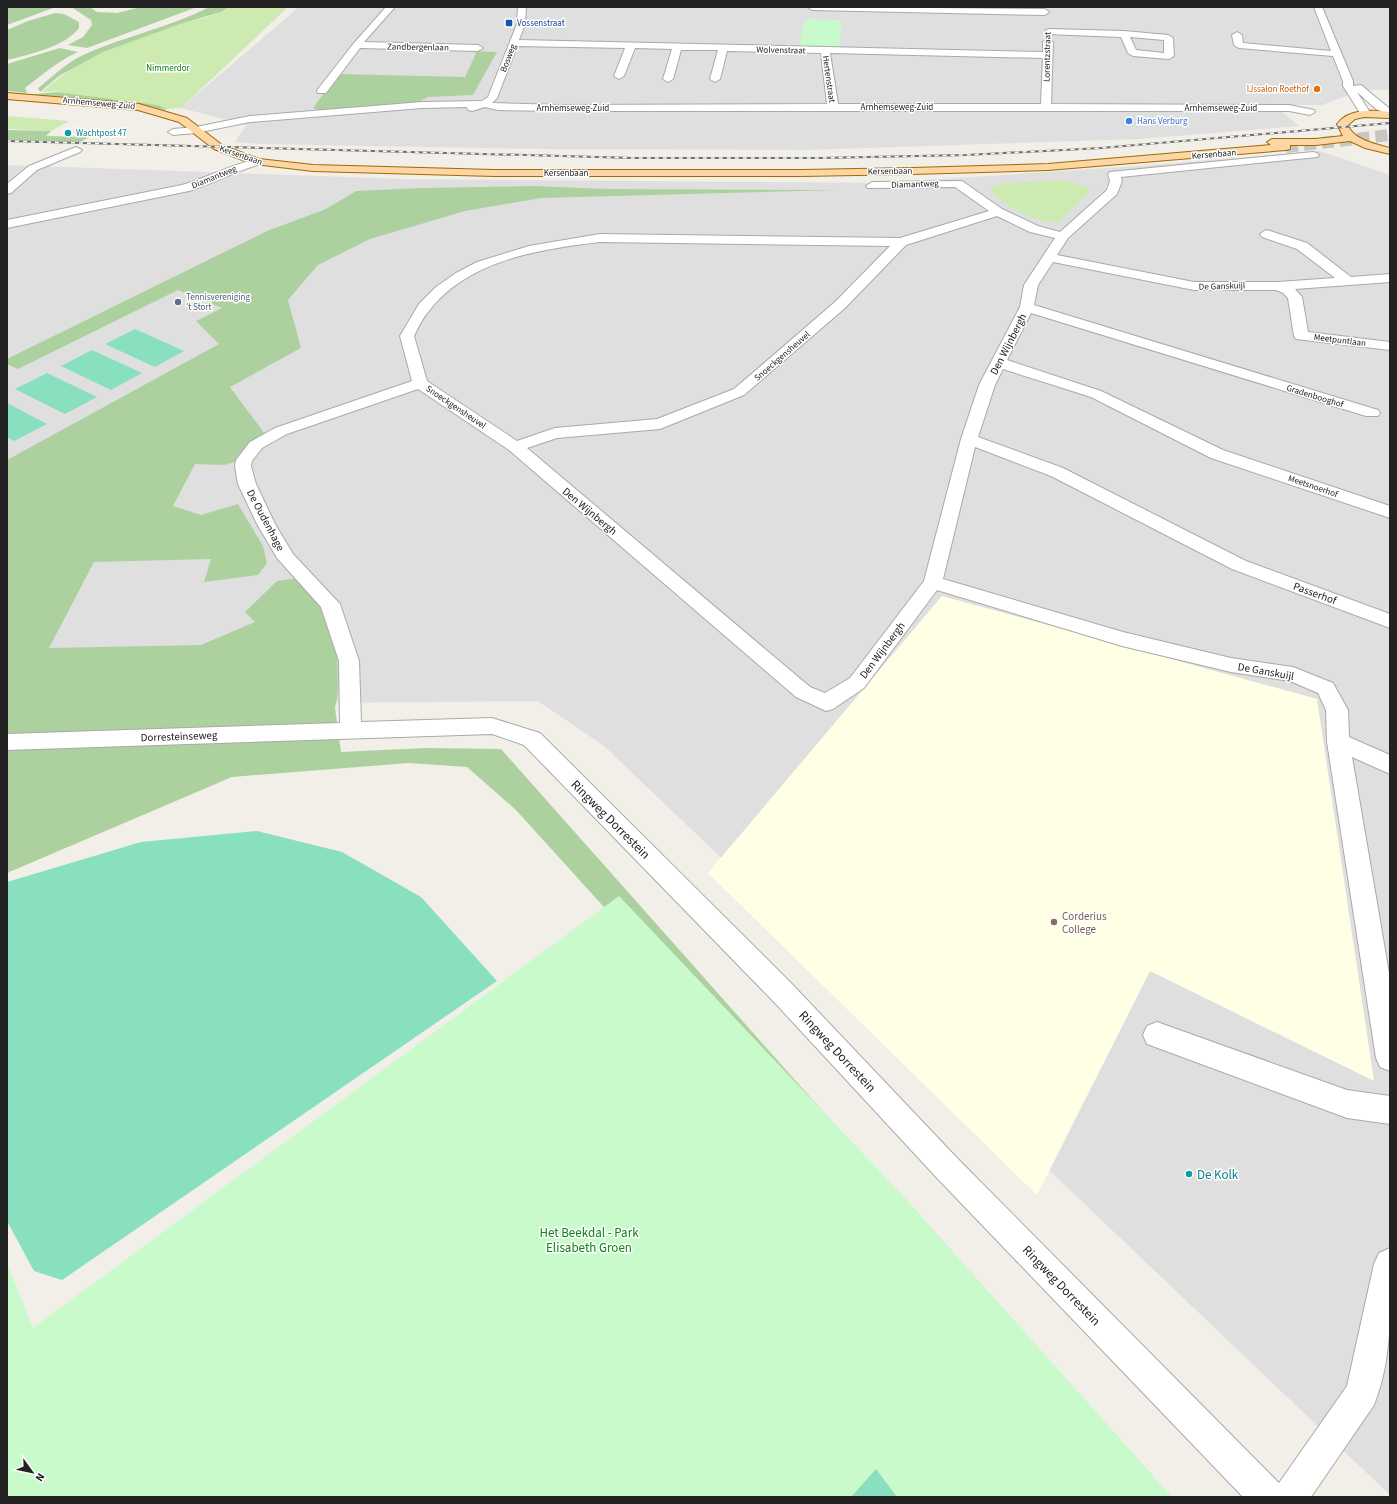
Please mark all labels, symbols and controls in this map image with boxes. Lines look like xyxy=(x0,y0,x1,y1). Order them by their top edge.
place label: Vossenstraat xyxy=(517,17,565,30)
marker: Vossenstraat xyxy=(504,18,514,28)
street label: Lorentzstraat xyxy=(1041,32,1054,82)
street label: Zandbergenlaan xyxy=(387,40,449,55)
street label: Bosweg xyxy=(497,42,520,74)
street label: Wolvenstraat xyxy=(756,44,806,57)
street label: Hertenstraat xyxy=(819,55,838,103)
park label: Nimmerdor xyxy=(146,62,191,75)
place label: IJssalon Roethof xyxy=(1247,83,1309,96)
marker: IJssalon Roethof xyxy=(1312,84,1322,94)
street label: Arnhemseweg-Zuid xyxy=(62,94,136,113)
street label: Arnhemseweg-Zuid xyxy=(861,101,933,114)
street label: Arnhemseweg-Zuid xyxy=(537,102,609,115)
street label: Arnhemseweg-Zuid xyxy=(1185,102,1257,115)
place label: Hans Verburg xyxy=(1137,115,1188,128)
marker: Hans Verburg xyxy=(1124,116,1134,126)
place label: Wachtpost 47 xyxy=(76,127,127,140)
marker: Wachtpost 47 xyxy=(63,128,73,138)
street label: Kersenbaan xyxy=(218,142,264,169)
street label: Kersenbaan xyxy=(1191,146,1237,163)
street label: Diamantweg xyxy=(190,162,239,192)
street label: Kersenbaan xyxy=(868,165,913,178)
street label: Kersenbaan xyxy=(544,167,588,180)
street label: Diamantweg xyxy=(891,177,939,192)
street label: De Ganskuijl xyxy=(1199,279,1246,294)
place label: Tennisvereniging 't Stort xyxy=(186,291,250,314)
marker: Tennisvereniging 't Stort xyxy=(173,297,183,307)
street label: Den Wijnbergh xyxy=(986,311,1030,378)
street label: Snoeckgensheuvel xyxy=(752,328,813,384)
street label: Meetpuntlaan xyxy=(1313,331,1367,350)
street label: Snoeckgensheuvel xyxy=(423,382,488,432)
street label: Gradenbooghof xyxy=(1285,382,1345,411)
street label: Meetsnoerhof xyxy=(1286,472,1340,501)
street label: Den Wijnbergh xyxy=(559,484,620,539)
street label: De Oudenhage xyxy=(243,487,288,554)
street label: Passerhof xyxy=(1291,579,1339,608)
street label: Den Wijnbergh xyxy=(856,619,909,682)
street label: De Ganskuijl xyxy=(1237,659,1295,684)
street label: Dorresteinseweg xyxy=(140,728,218,745)
street label: Ringweg Dorrestein xyxy=(567,776,654,863)
place label: Corderius College xyxy=(1062,909,1107,937)
marker: Corderius College xyxy=(1049,917,1059,927)
street label: Ringweg Dorrestein xyxy=(795,1007,880,1096)
place label: De Kolk xyxy=(1197,1166,1239,1184)
marker: De Kolk xyxy=(1184,1169,1194,1179)
park label: Het Beekdal - Park Elisabeth Groen xyxy=(539,1224,639,1257)
street label: Ringweg Dorrestein xyxy=(1018,1241,1104,1330)
north arrow xyxy=(12,1452,52,1492)
text: N xyxy=(32,1470,48,1484)

